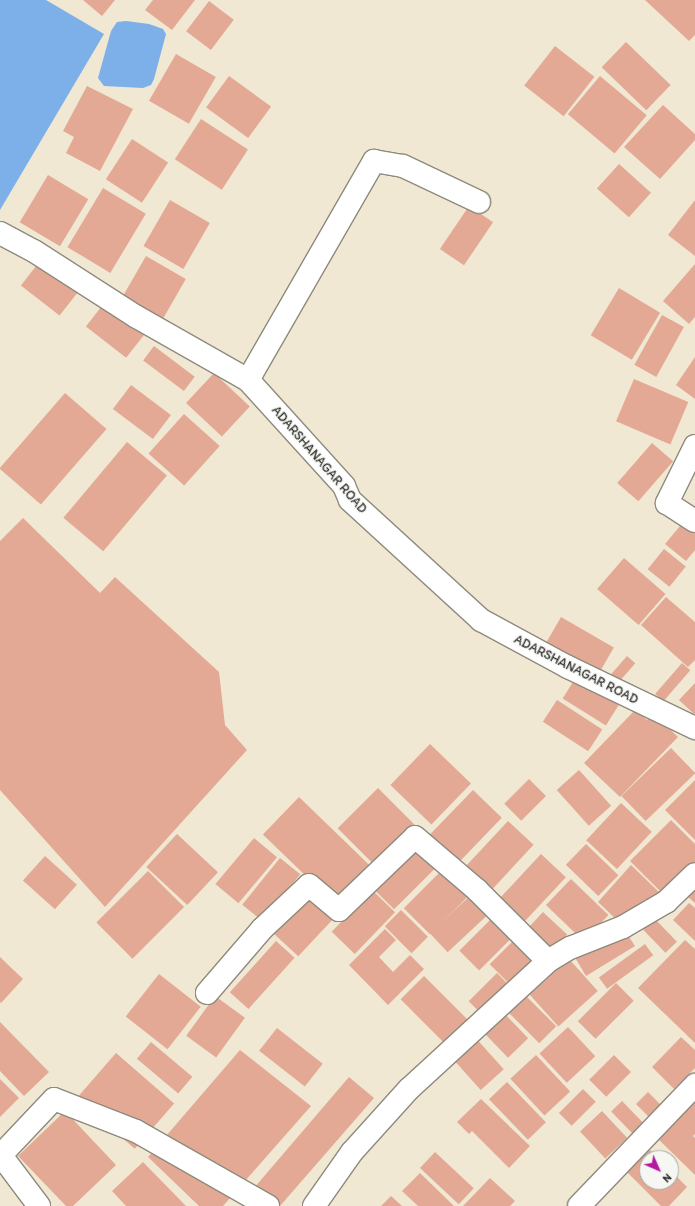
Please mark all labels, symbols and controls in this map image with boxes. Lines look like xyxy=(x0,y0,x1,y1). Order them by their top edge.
street label: ADARSHANAGAR ROAD xyxy=(268,403,370,517)
street label: ADARSHANAGAR ROAD xyxy=(511,632,641,708)
north arrow xyxy=(639,1150,679,1190)
text: N xyxy=(660,1171,674,1185)

